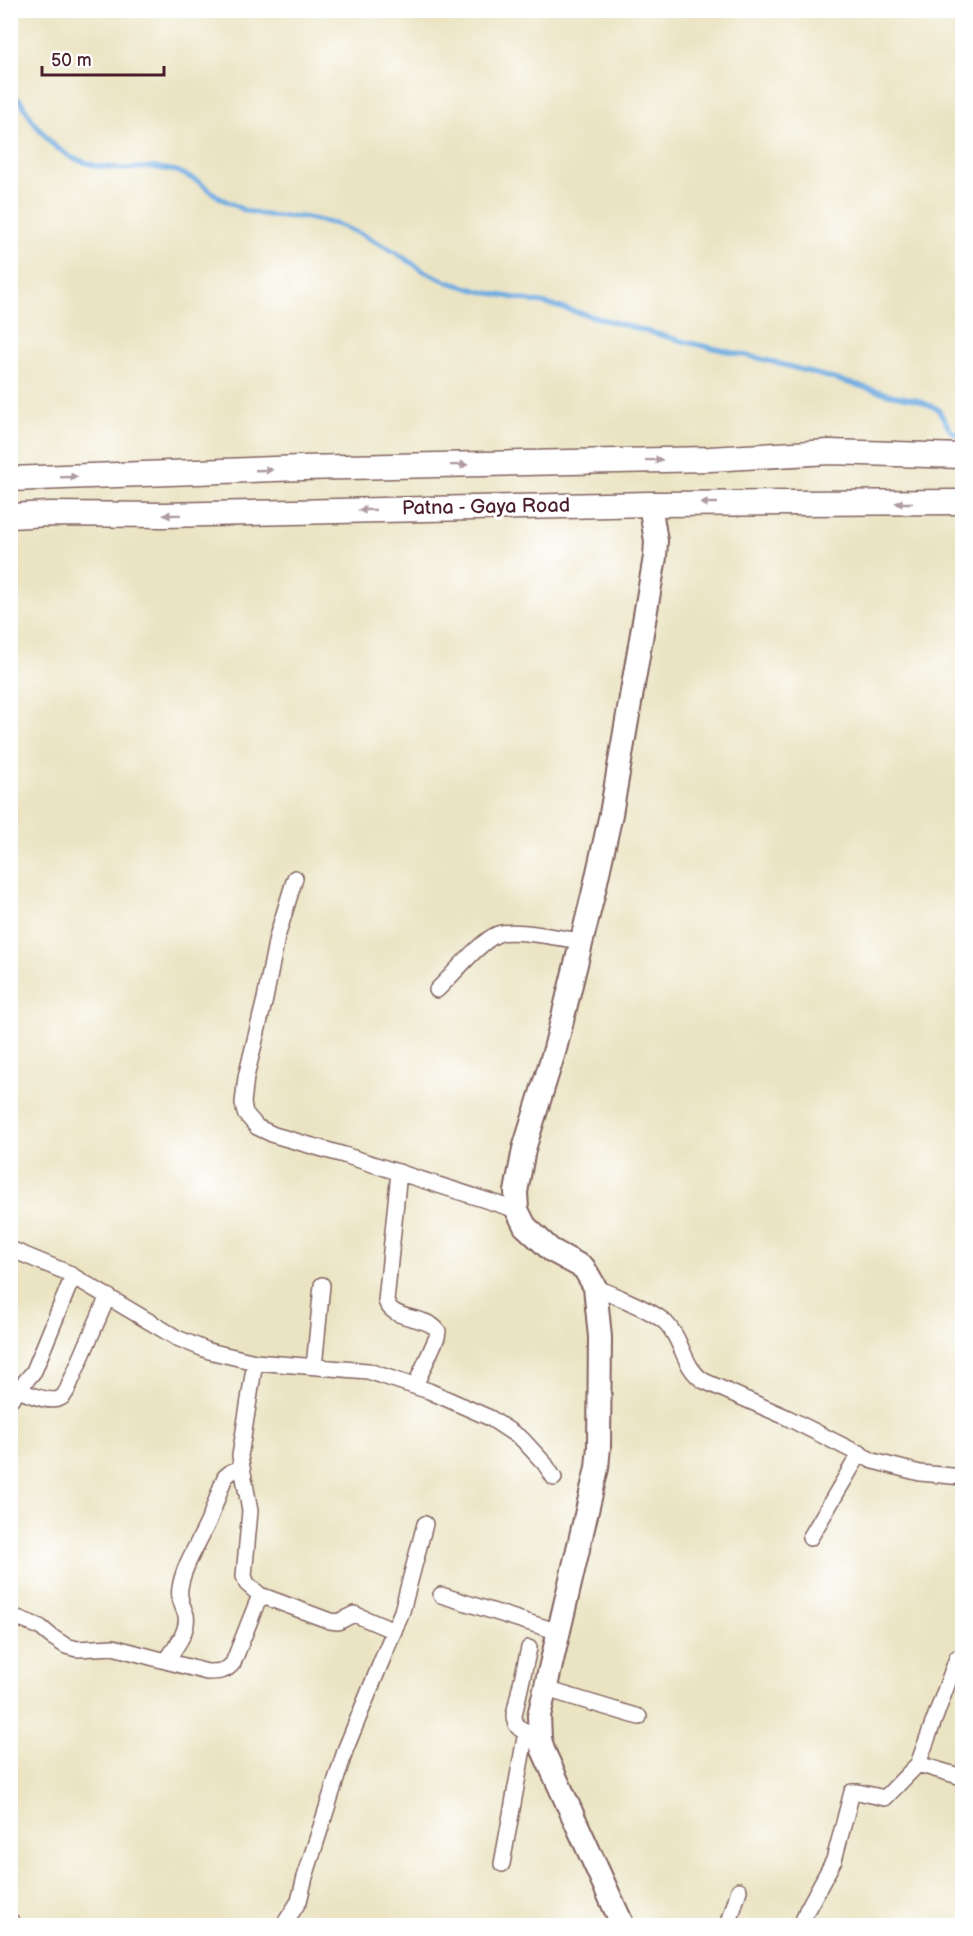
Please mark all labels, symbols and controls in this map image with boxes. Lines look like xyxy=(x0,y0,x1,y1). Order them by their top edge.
scale bar xyxy=(42,39,164,77)
text: 50 m xyxy=(51,50,92,71)
one-way arrow xyxy=(644,455,663,465)
one-way arrow xyxy=(449,460,468,469)
one-way arrow xyxy=(254,465,273,474)
one-way arrow xyxy=(59,472,78,482)
street label: Patna - Gaya Road xyxy=(402,494,570,520)
one-way arrow xyxy=(895,498,914,508)
one-way arrow xyxy=(700,499,719,508)
one-way arrow xyxy=(358,505,377,515)
one-way arrow xyxy=(163,510,182,519)

